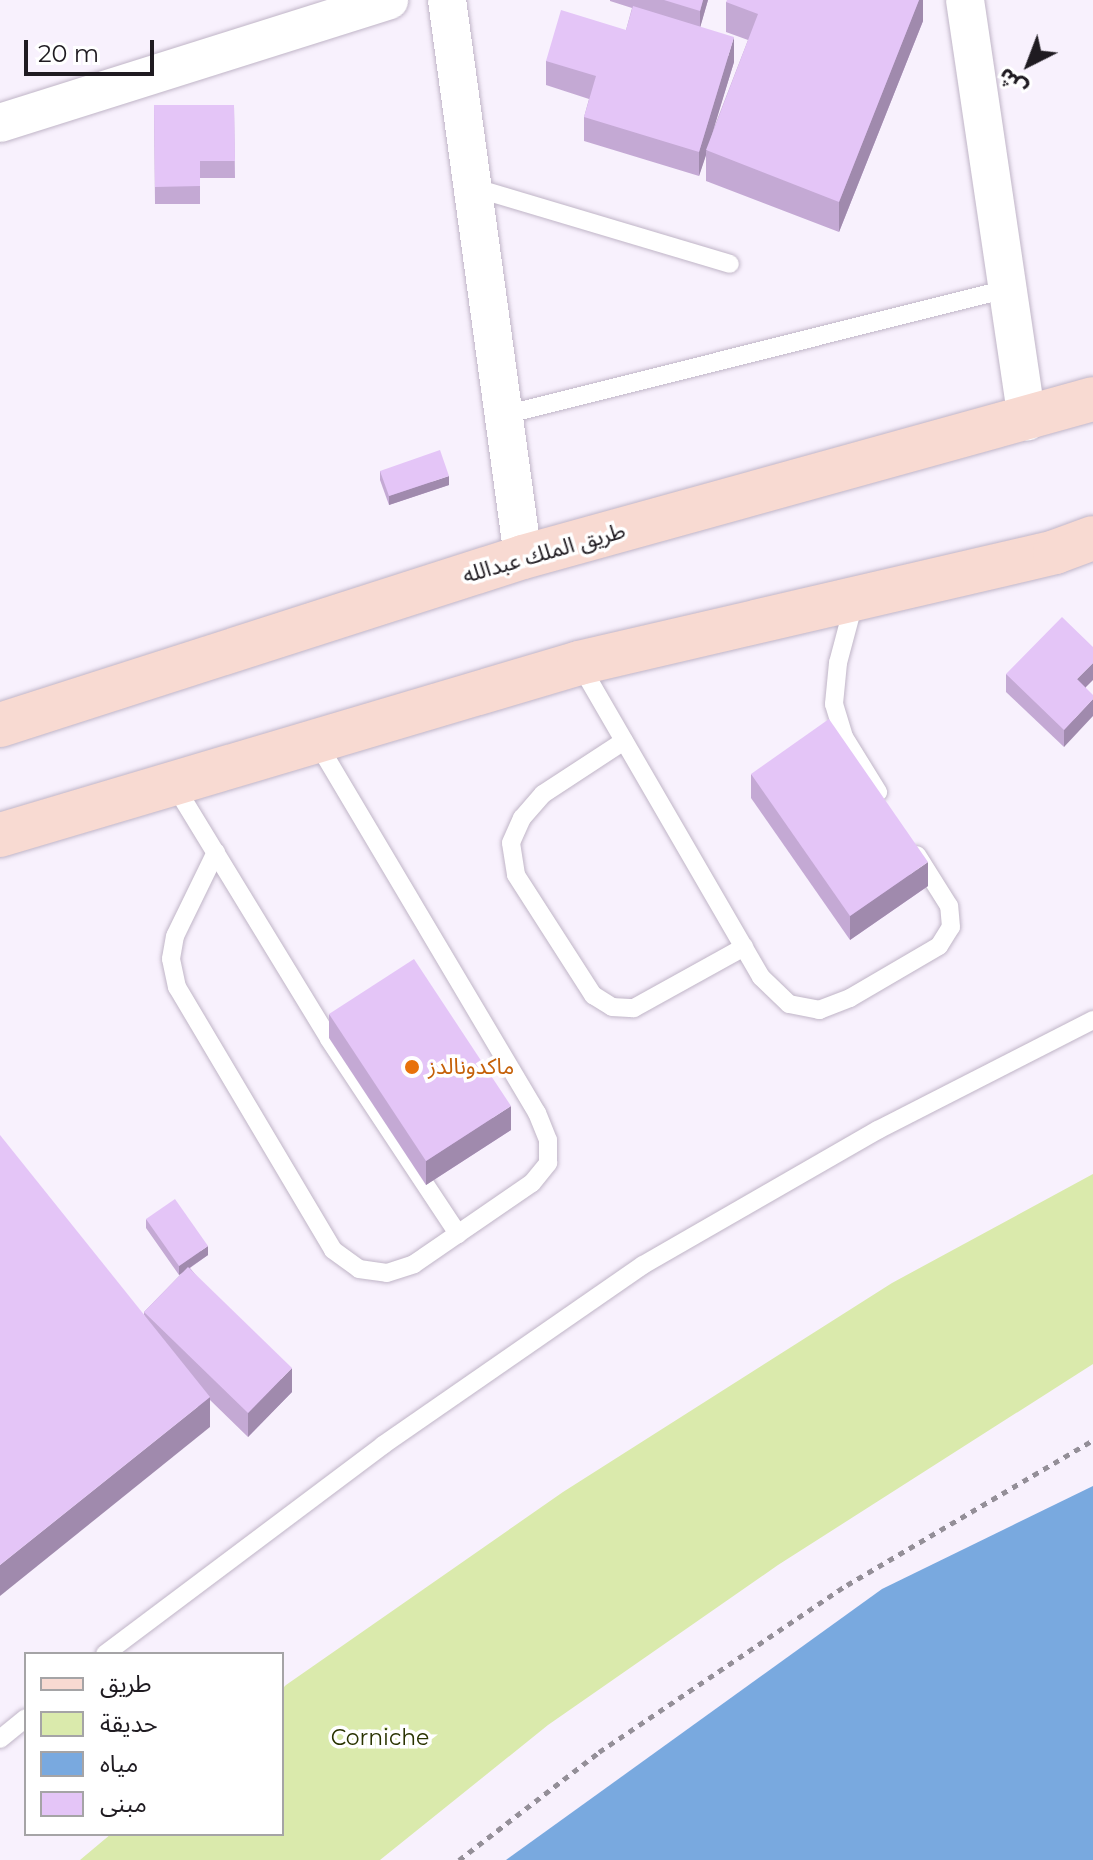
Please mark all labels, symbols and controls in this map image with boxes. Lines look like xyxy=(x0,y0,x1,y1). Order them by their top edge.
scale bar xyxy=(28,24,158,74)
north arrow xyxy=(989,24,1069,104)
text: 20 m xyxy=(38,39,99,68)
text: ش xyxy=(992,62,1033,102)
street label: طريق الملك عبدالله xyxy=(460,517,628,589)
place label: ماكدونالدز xyxy=(428,1054,514,1080)
marker: ماكدونالدز xyxy=(403,1058,421,1076)
legend xyxy=(24,1652,284,1836)
text: طريق xyxy=(100,1669,152,1698)
text: حديقة xyxy=(100,1709,158,1738)
park label: Corniche xyxy=(331,1725,429,1751)
text: مياه xyxy=(100,1749,138,1778)
text: مبنى xyxy=(100,1789,147,1818)

